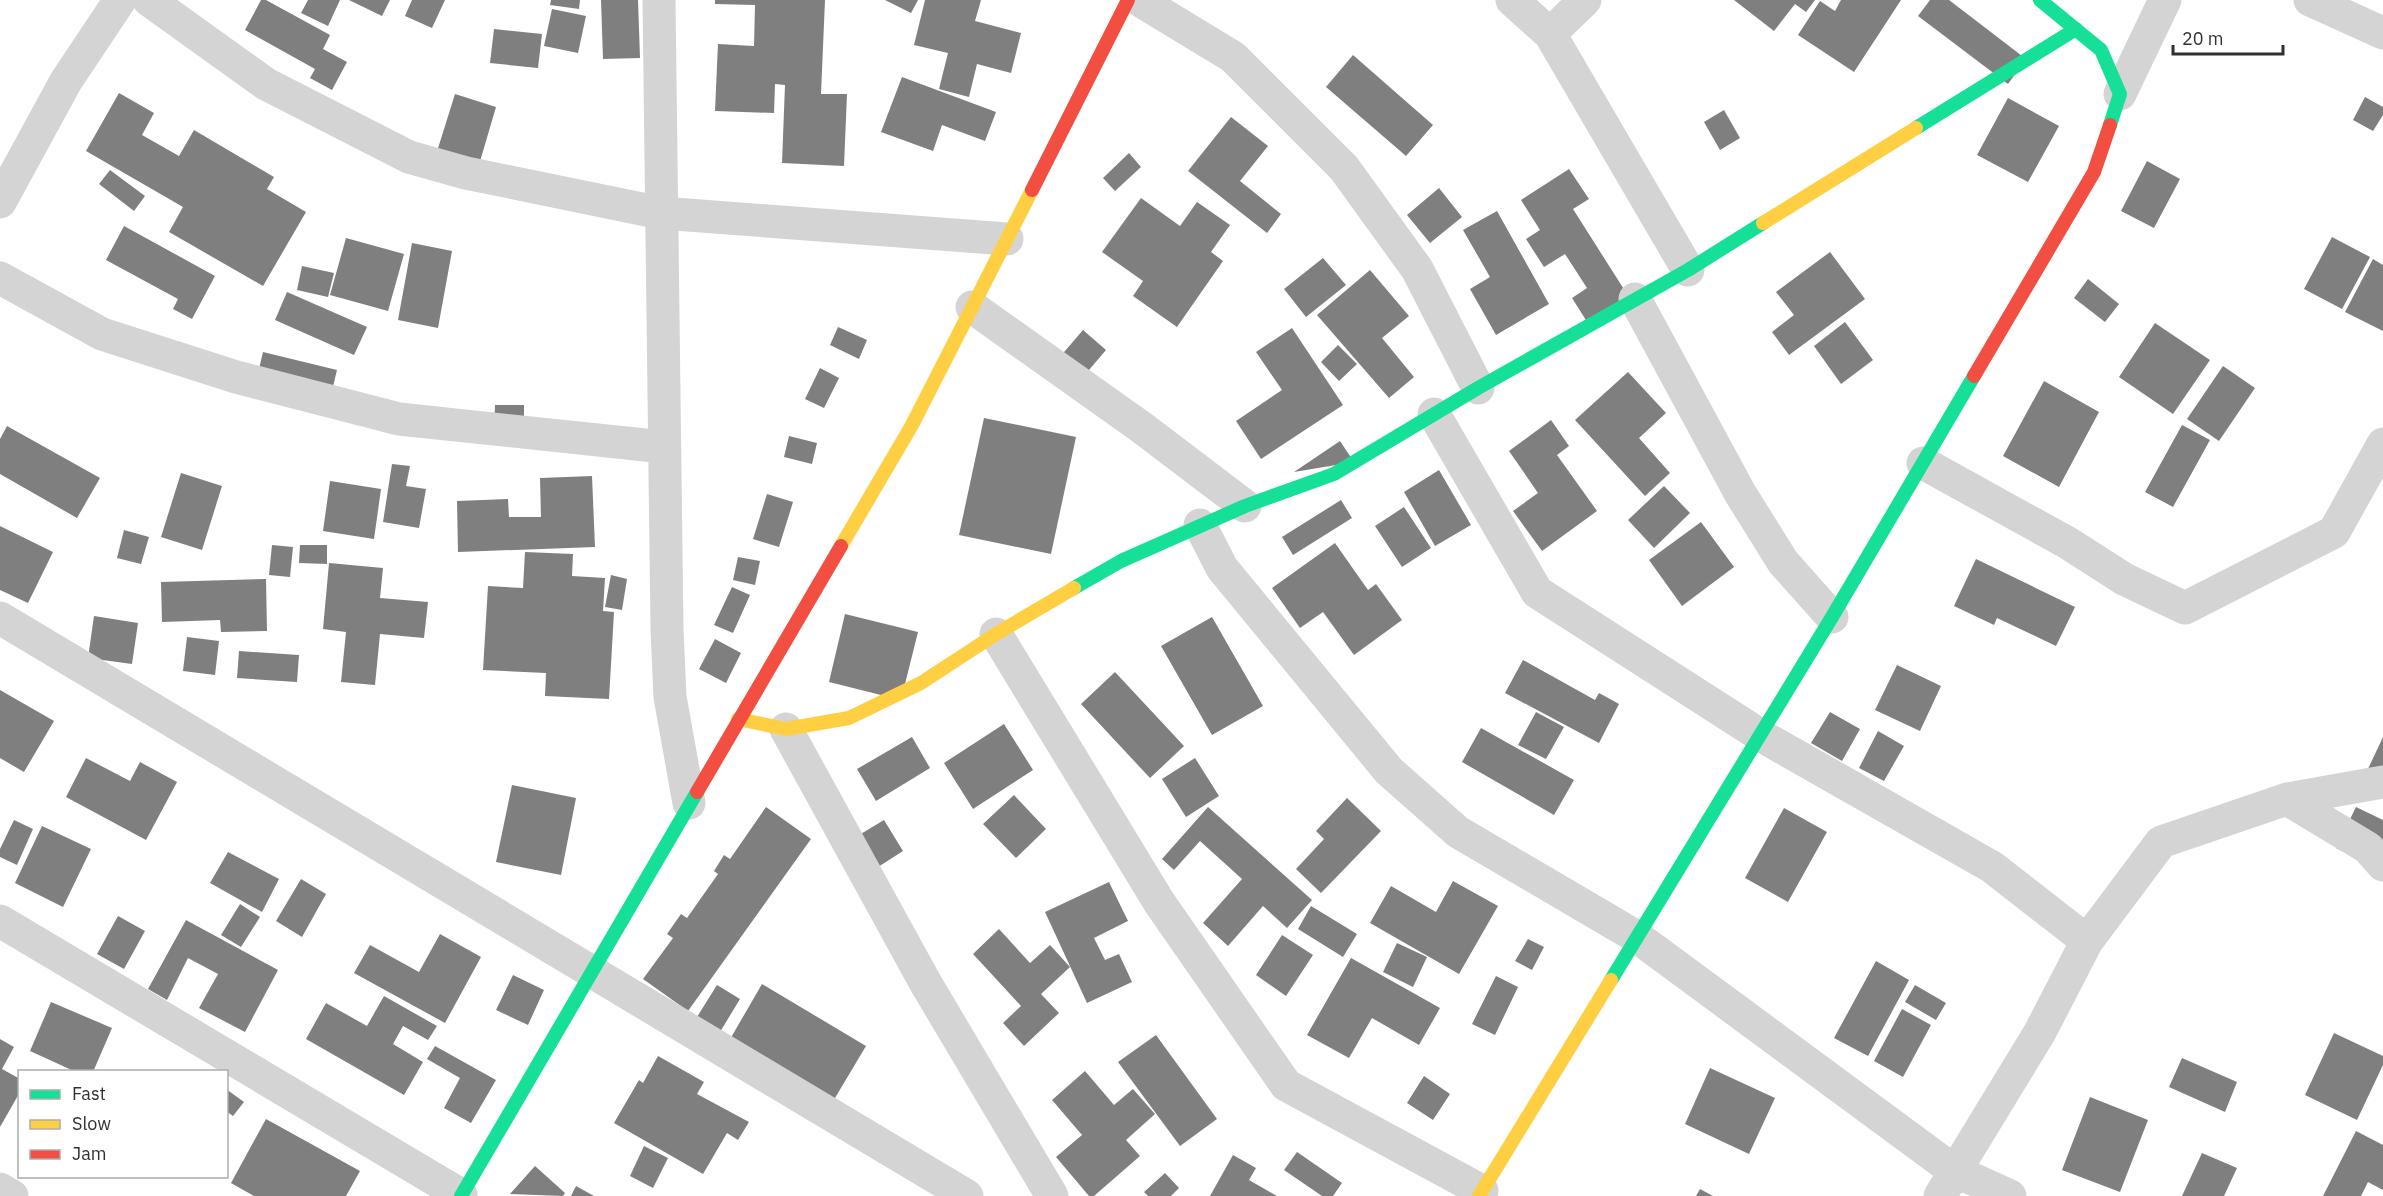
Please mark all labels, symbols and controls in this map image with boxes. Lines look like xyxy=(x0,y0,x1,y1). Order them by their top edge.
scale bar xyxy=(2173,18,2282,56)
text: 20 m xyxy=(2182,27,2224,50)
legend xyxy=(18,1070,228,1178)
text: Fast xyxy=(72,1082,106,1105)
text: Slow xyxy=(72,1112,111,1135)
text: Jam xyxy=(72,1142,107,1165)

